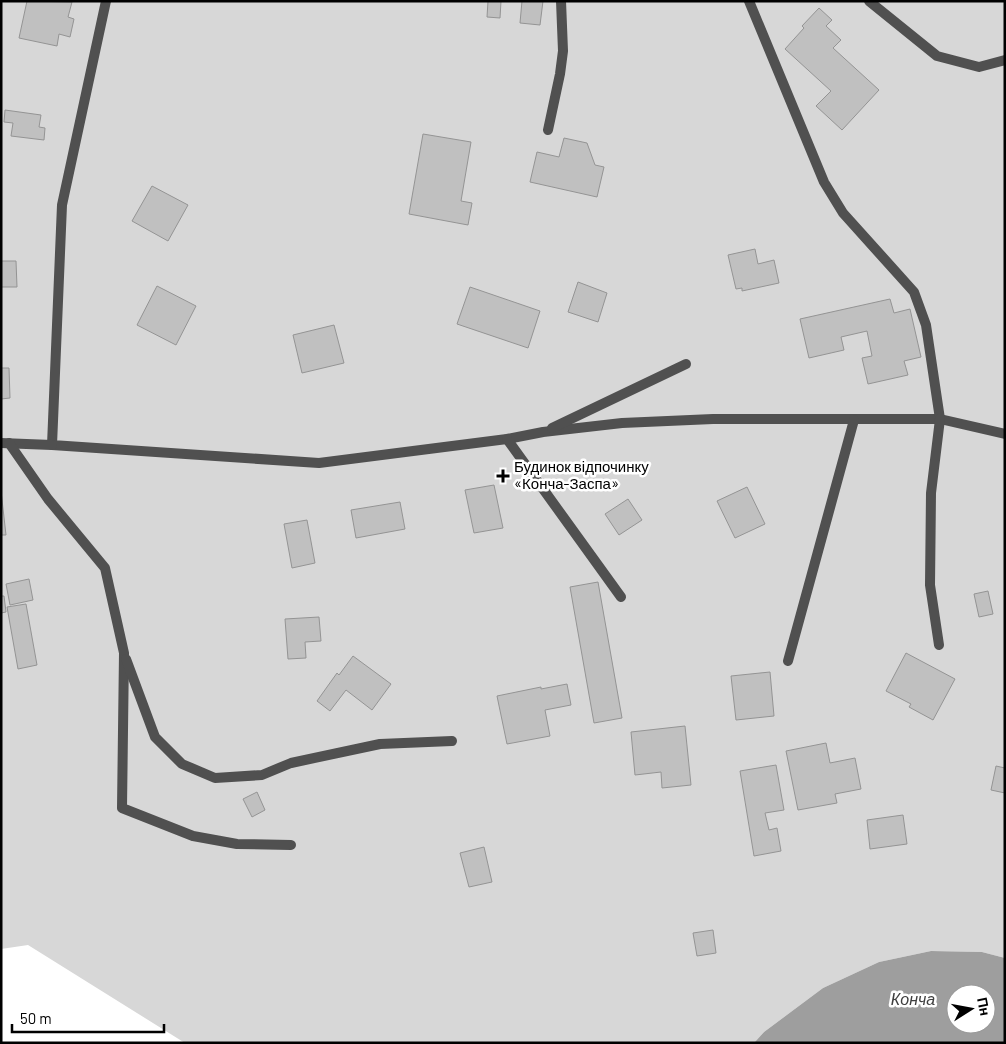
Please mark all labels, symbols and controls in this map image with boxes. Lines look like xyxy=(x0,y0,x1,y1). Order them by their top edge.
place label: Будинок відпочинку «Конча-Заспа» xyxy=(514,457,649,492)
marker: Будинок відпочинку «Конча-Заспа» xyxy=(496,469,510,483)
north arrow xyxy=(946,984,996,1034)
water label: Конча xyxy=(891,989,935,1008)
text: Пн xyxy=(974,996,994,1017)
scale bar xyxy=(12,1002,165,1034)
text: 50 m xyxy=(20,1009,52,1027)

